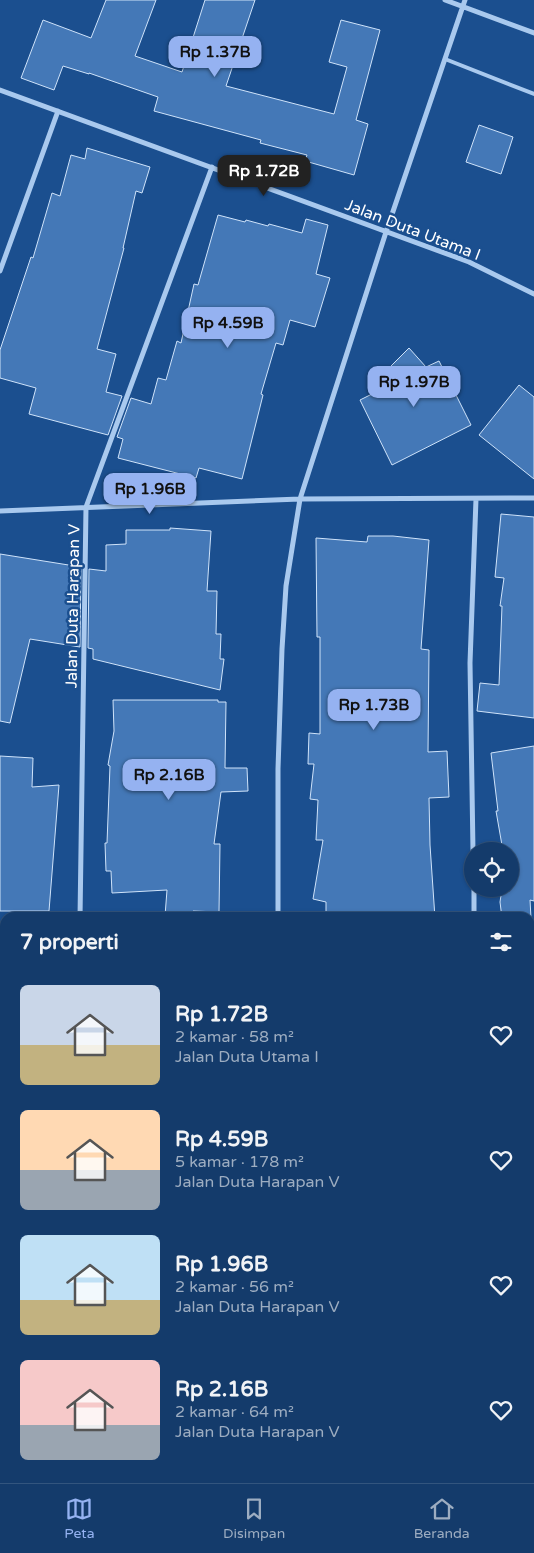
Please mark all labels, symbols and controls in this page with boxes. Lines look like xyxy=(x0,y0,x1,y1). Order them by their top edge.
pin: Rp 1.37B xyxy=(163,36,267,78)
text: Rp 1.37B xyxy=(179,42,251,62)
pin: Rp 1.72B xyxy=(212,154,316,197)
text: Rp 1.72B xyxy=(229,161,299,181)
street label: Jalan Duta Utama I xyxy=(342,195,483,265)
pin: Rp 4.59B xyxy=(176,306,280,349)
text: Rp 4.59B xyxy=(192,313,264,333)
pin: Rp 1.97B xyxy=(362,366,466,408)
text: Rp 1.97B xyxy=(378,372,450,392)
pin: Rp 1.96B xyxy=(98,472,202,515)
text: Rp 1.96B xyxy=(114,479,186,499)
street label: Jalan Duta Harapan V xyxy=(62,524,84,688)
pin: Rp 1.73B xyxy=(322,688,426,731)
text: Rp 1.73B xyxy=(339,695,409,715)
pin: Rp 2.16B xyxy=(117,758,221,801)
text: Rp 2.16B xyxy=(133,765,205,785)
map controls xyxy=(464,842,519,897)
button: locate xyxy=(464,842,519,897)
icon: filters xyxy=(487,928,515,956)
text: 7 properti xyxy=(20,930,119,955)
text: Rp 1.72B xyxy=(175,1002,268,1027)
icon: home xyxy=(60,1005,120,1065)
icon: heart xyxy=(487,1021,515,1049)
text: 2 kamar · 58 m² xyxy=(175,1027,294,1047)
text: Jalan Duta Utama I xyxy=(175,1047,319,1067)
text: Rp 4.59B xyxy=(175,1127,268,1152)
icon: home xyxy=(60,1130,120,1190)
icon: heart xyxy=(487,1146,515,1174)
text: 5 kamar · 178 m² xyxy=(175,1152,304,1172)
text: Jalan Duta Harapan V xyxy=(175,1172,340,1192)
text: Rp 1.96B xyxy=(175,1252,268,1277)
icon: home xyxy=(60,1255,120,1315)
icon: heart xyxy=(487,1271,515,1299)
text: 2 kamar · 56 m² xyxy=(175,1277,294,1297)
text: Jalan Duta Harapan V xyxy=(175,1297,340,1317)
text: Rp 2.16B xyxy=(175,1377,268,1402)
icon: home xyxy=(60,1380,120,1440)
icon: heart xyxy=(487,1396,515,1424)
text: 2 kamar · 64 m² xyxy=(175,1402,294,1422)
text: Jalan Duta Harapan V xyxy=(175,1422,340,1442)
tab: Peta xyxy=(64,1495,95,1542)
tab: Disimpan xyxy=(223,1495,285,1542)
tab: Beranda xyxy=(414,1495,470,1542)

